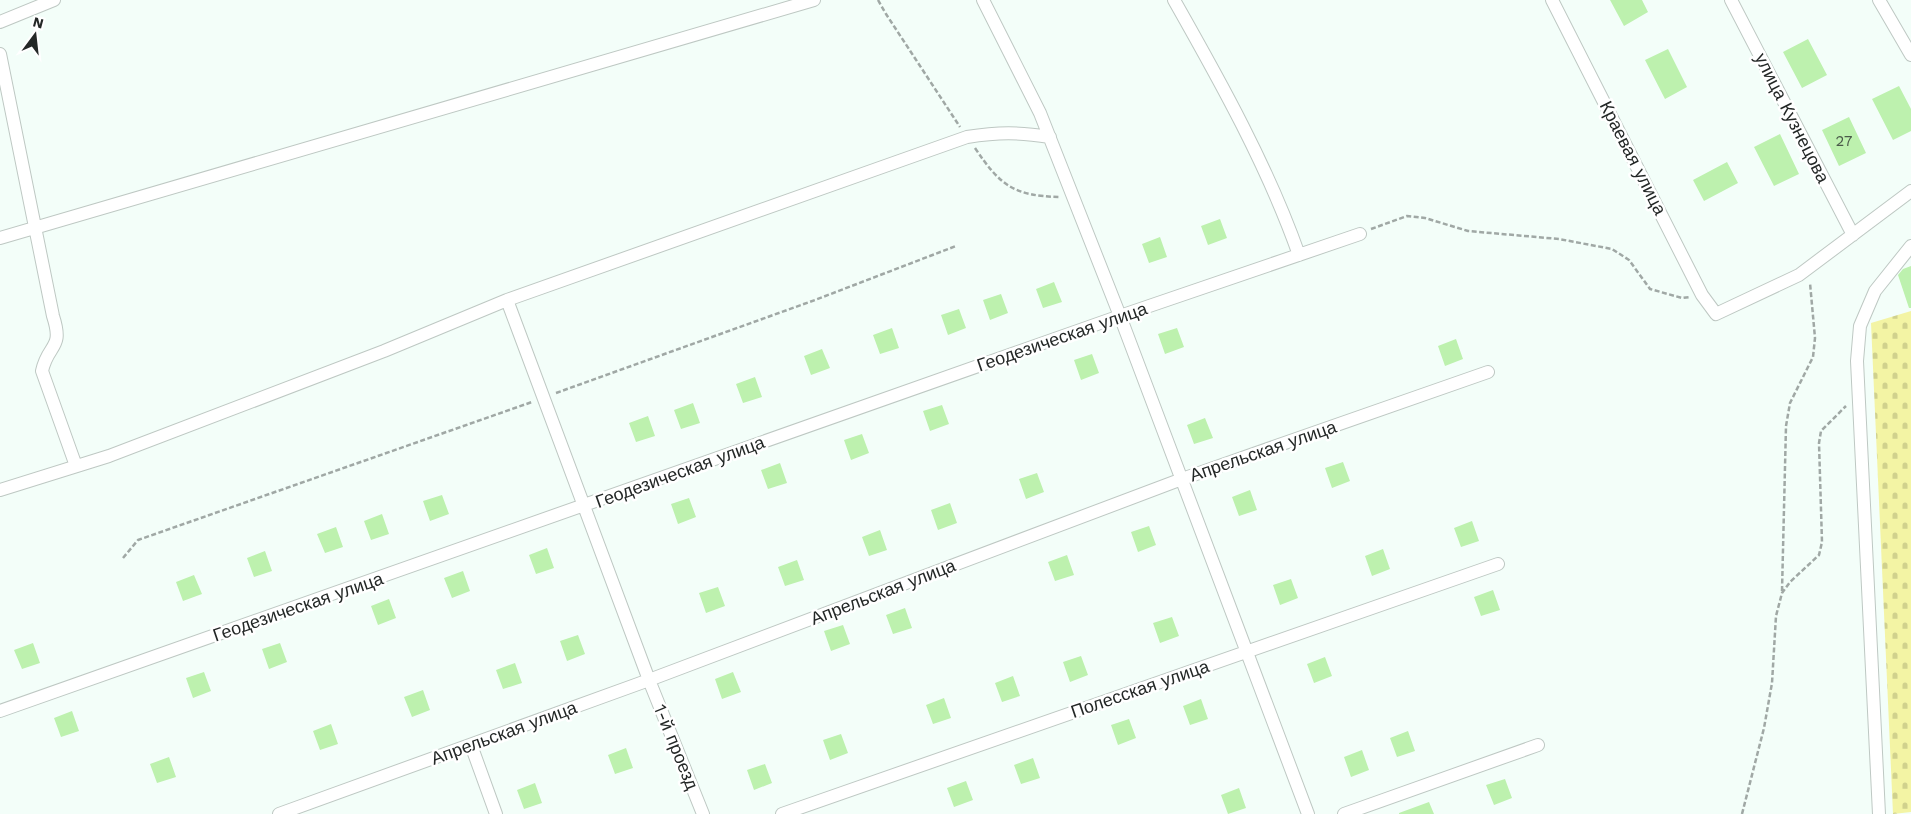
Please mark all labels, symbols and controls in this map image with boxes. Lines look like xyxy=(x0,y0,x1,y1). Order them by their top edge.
north arrow xyxy=(10,10,60,60)
text: N xyxy=(31,13,45,32)
street label: улица Кузнецова xyxy=(1751,49,1835,187)
street label: Краевая улица xyxy=(1596,97,1672,219)
house number: 27 xyxy=(1836,132,1852,150)
street label: Геодезическая улица xyxy=(974,297,1151,376)
street label: Апрельская улица xyxy=(1187,415,1340,485)
street label: Геодезическая улица xyxy=(592,431,768,512)
street label: Апрельская улица xyxy=(807,554,959,629)
street label: Геодезическая улица xyxy=(210,567,387,646)
street label: Полесская улица xyxy=(1068,655,1213,722)
street label: Апрельская улица xyxy=(428,696,581,769)
street label: 1-й проезд xyxy=(650,701,703,793)

